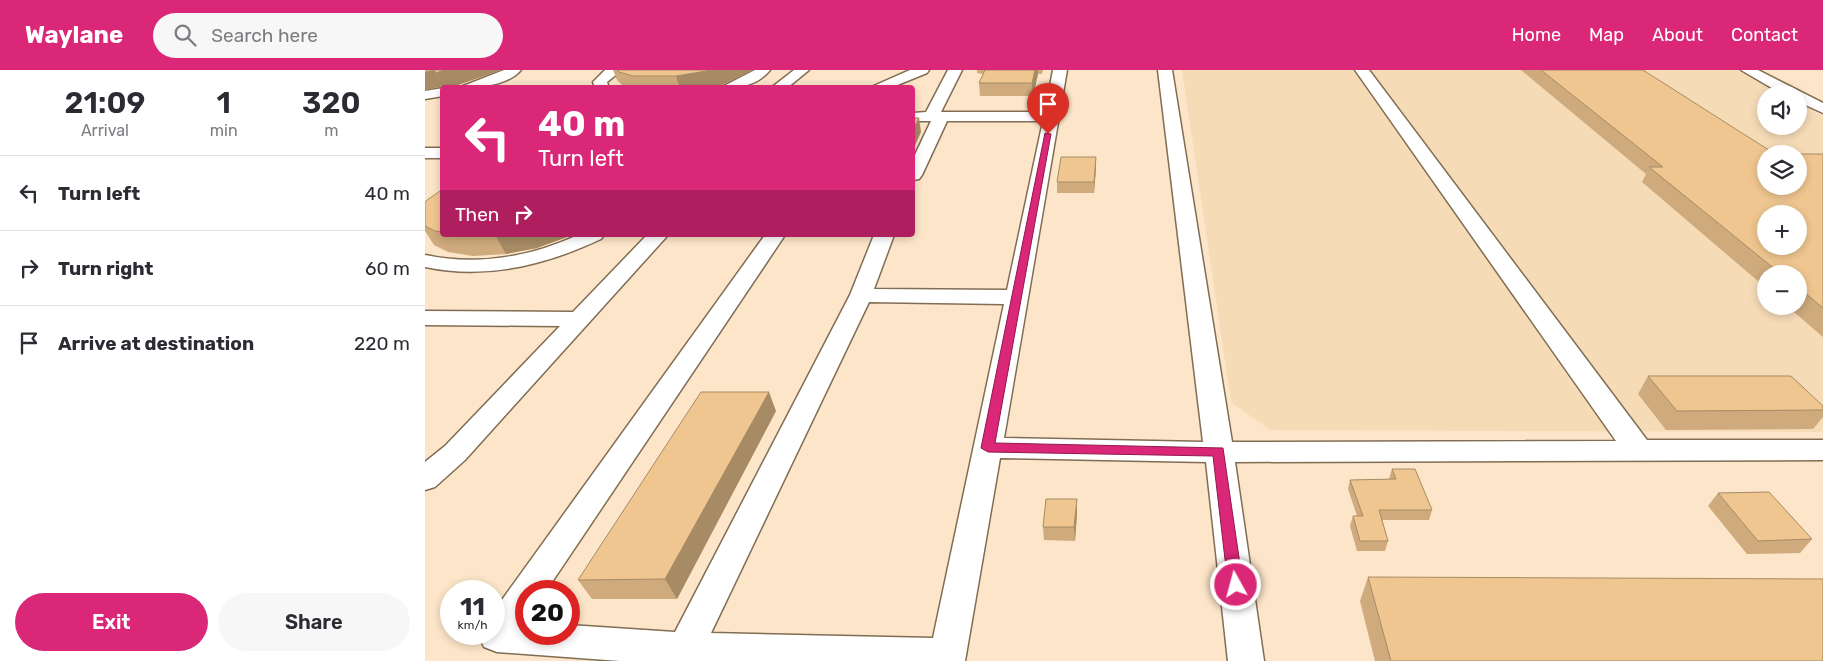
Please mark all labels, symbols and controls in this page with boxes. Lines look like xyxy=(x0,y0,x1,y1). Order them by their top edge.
search box xyxy=(153,13,503,58)
text: Waylane xyxy=(25,21,123,49)
icon: search xyxy=(171,21,199,49)
text: Search here xyxy=(211,24,318,47)
text: Home xyxy=(1512,24,1561,46)
text: Map xyxy=(1589,24,1624,46)
text: About xyxy=(1652,24,1703,46)
text: Contact xyxy=(1731,24,1798,46)
pin xyxy=(1027,83,1069,134)
text: 21:09 xyxy=(65,85,145,121)
text: 1 xyxy=(217,85,231,121)
text: 320 xyxy=(302,85,360,121)
map controls xyxy=(1757,85,1807,315)
button: sound xyxy=(1757,85,1807,135)
icon: arrive xyxy=(1034,90,1062,118)
text: 40 m xyxy=(538,103,625,145)
icon: left xyxy=(455,105,520,170)
text: Arrival xyxy=(81,121,129,140)
text: min xyxy=(210,121,238,140)
text: m xyxy=(324,121,338,140)
text: Turn left xyxy=(538,145,624,172)
button: layers xyxy=(1757,145,1807,195)
icon: left xyxy=(15,179,43,207)
text: Turn left xyxy=(58,182,140,205)
text: 40 m xyxy=(365,182,410,205)
icon: right xyxy=(509,200,537,228)
text: Then xyxy=(455,203,499,226)
button: + xyxy=(1757,205,1807,255)
icon: right xyxy=(15,254,43,282)
text: Turn right xyxy=(58,257,153,280)
text: 60 m xyxy=(365,257,410,280)
button: − xyxy=(1757,265,1807,315)
icon: arrive xyxy=(15,329,43,357)
text: Arrive at destination xyxy=(58,332,254,355)
text: 220 m xyxy=(354,332,410,355)
position arrow xyxy=(1209,558,1261,610)
speed limit sign: 20 xyxy=(515,580,580,645)
text: 11 xyxy=(460,592,485,621)
button: Exit xyxy=(15,593,208,651)
button: Share xyxy=(218,593,410,651)
text: km/h xyxy=(458,618,487,632)

